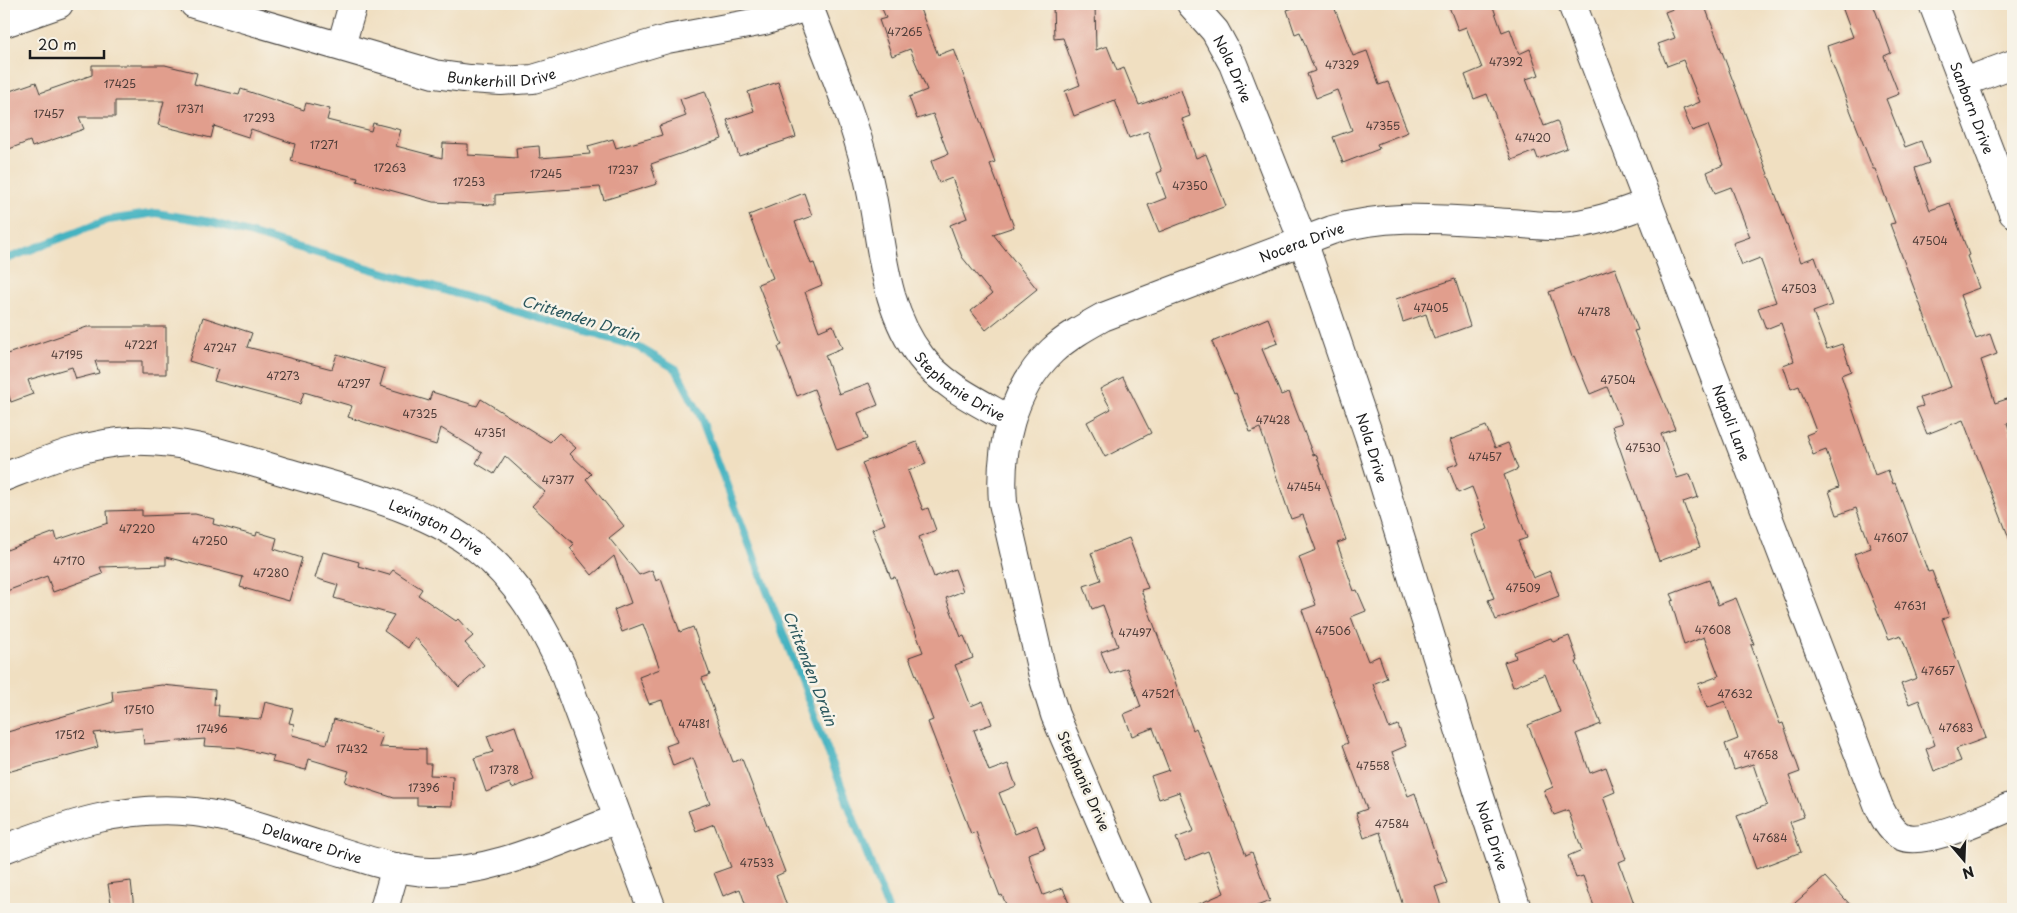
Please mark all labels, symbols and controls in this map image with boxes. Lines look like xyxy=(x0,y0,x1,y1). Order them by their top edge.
house number: 47265 xyxy=(887,23,923,40)
scale bar xyxy=(30,28,104,60)
street label: Nola Drive xyxy=(1209,31,1258,105)
text: 20 m xyxy=(38,32,77,55)
house number: 47392 xyxy=(1489,53,1523,70)
house number: 47329 xyxy=(1325,56,1359,73)
street label: Sanborn Drive xyxy=(1945,59,2000,157)
street label: Bunkerhill Drive xyxy=(446,62,558,92)
house number: 17425 xyxy=(104,75,136,92)
house number: 17371 xyxy=(176,100,204,117)
house number: 17457 xyxy=(34,105,64,122)
house number: 17293 xyxy=(243,109,275,126)
house number: 47355 xyxy=(1366,117,1400,134)
house number: 47420 xyxy=(1515,129,1551,146)
house number: 17271 xyxy=(310,136,338,153)
house number: 17263 xyxy=(374,159,406,176)
house number: 17237 xyxy=(608,161,638,178)
house number: 17245 xyxy=(530,165,562,182)
house number: 17253 xyxy=(453,173,485,190)
house number: 47350 xyxy=(1172,177,1208,194)
street label: Nocera Drive xyxy=(1256,217,1347,267)
house number: 47504 xyxy=(1912,232,1948,249)
house number: 47503 xyxy=(1781,280,1817,297)
water label: Crittenden Drain xyxy=(519,288,644,346)
house number: 47405 xyxy=(1413,299,1449,316)
house number: 47478 xyxy=(1577,303,1611,320)
house number: 47221 xyxy=(125,336,158,353)
house number: 47247 xyxy=(203,339,237,356)
house number: 47195 xyxy=(51,346,83,363)
street label: Stephanie Drive xyxy=(910,347,1009,426)
house number: 47273 xyxy=(266,367,300,384)
house number: 47504 xyxy=(1600,371,1636,388)
house number: 47297 xyxy=(337,375,371,392)
street label: Napoli Lane xyxy=(1708,381,1756,464)
house number: 47325 xyxy=(403,405,437,422)
street label: Nola Drive xyxy=(1351,410,1393,485)
house number: 47428 xyxy=(1256,411,1290,428)
house number: 47351 xyxy=(474,424,506,441)
house number: 47530 xyxy=(1625,439,1661,456)
house number: 47457 xyxy=(1468,448,1502,465)
house number: 47377 xyxy=(542,471,574,488)
house number: 47454 xyxy=(1287,478,1321,495)
street label: Lexington Drive xyxy=(386,493,488,560)
house number: 47220 xyxy=(119,520,155,537)
house number: 47607 xyxy=(1874,529,1908,546)
house number: 47250 xyxy=(192,532,228,549)
house number: 47170 xyxy=(53,552,85,569)
house number: 47280 xyxy=(253,564,289,581)
house number: 47509 xyxy=(1505,579,1541,596)
house number: 47631 xyxy=(1894,597,1926,614)
water label: Crittenden Drain xyxy=(778,607,844,730)
house number: 47608 xyxy=(1695,621,1731,638)
house number: 47506 xyxy=(1315,622,1351,639)
house number: 47497 xyxy=(1119,624,1151,641)
house number: 47657 xyxy=(1921,662,1955,679)
house number: 47521 xyxy=(1142,685,1174,702)
house number: 47632 xyxy=(1717,685,1753,702)
house number: 17510 xyxy=(124,701,154,718)
house number: 47481 xyxy=(678,715,710,732)
house number: 47683 xyxy=(1939,719,1973,736)
house number: 17496 xyxy=(196,720,228,737)
house number: 17512 xyxy=(55,726,85,743)
street label: Stephanie Drive xyxy=(1053,728,1115,834)
house number: 17432 xyxy=(336,740,368,757)
house number: 47658 xyxy=(1744,746,1778,763)
house number: 47558 xyxy=(1356,757,1390,774)
house number: 17378 xyxy=(489,761,519,778)
house number: 17396 xyxy=(408,779,440,796)
street label: Nola Drive xyxy=(1471,798,1514,873)
house number: 47584 xyxy=(1375,815,1409,832)
street label: Delaware Drive xyxy=(260,817,365,868)
house number: 47684 xyxy=(1753,829,1787,846)
north arrow xyxy=(1940,836,1990,886)
house number: 47533 xyxy=(740,854,774,871)
text: N xyxy=(1960,861,1977,884)

